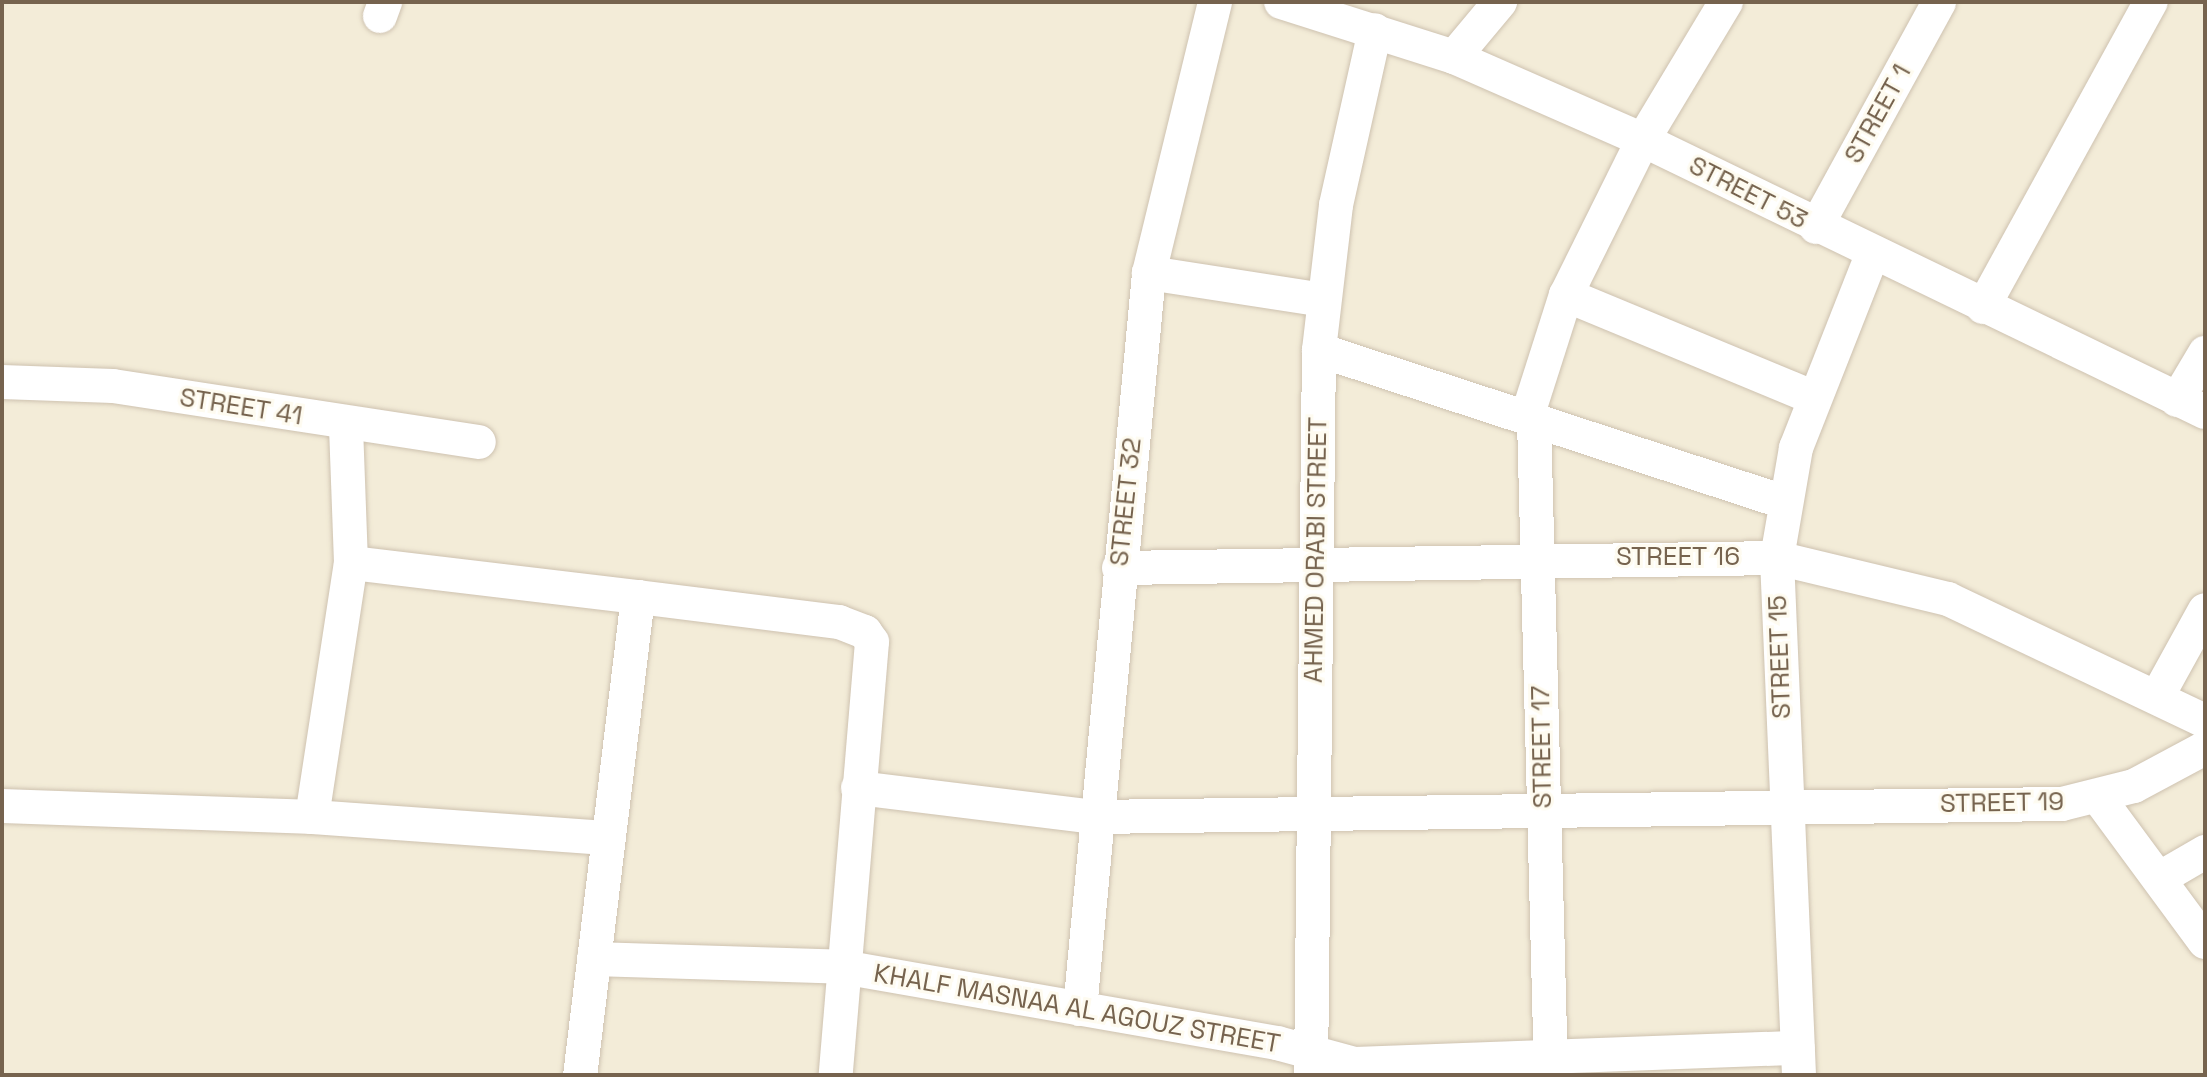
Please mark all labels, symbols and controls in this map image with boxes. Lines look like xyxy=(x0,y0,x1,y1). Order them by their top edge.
street label: STREET 1 xyxy=(1838,59,1918,169)
street label: STREET 53 xyxy=(1683,150,1813,236)
street label: STREET 41 xyxy=(177,382,305,432)
street label: AHMED ORABI STREET xyxy=(1298,417,1334,683)
street label: STREET 32 xyxy=(1104,436,1148,568)
street label: STREET 16 xyxy=(1616,541,1740,573)
street label: STREET 15 xyxy=(1762,594,1798,720)
street label: STREET 17 xyxy=(1525,685,1559,809)
street label: STREET 19 xyxy=(1939,786,2065,820)
street label: KHALF MASNAA AL AGOUZ STREET xyxy=(870,958,1284,1060)

